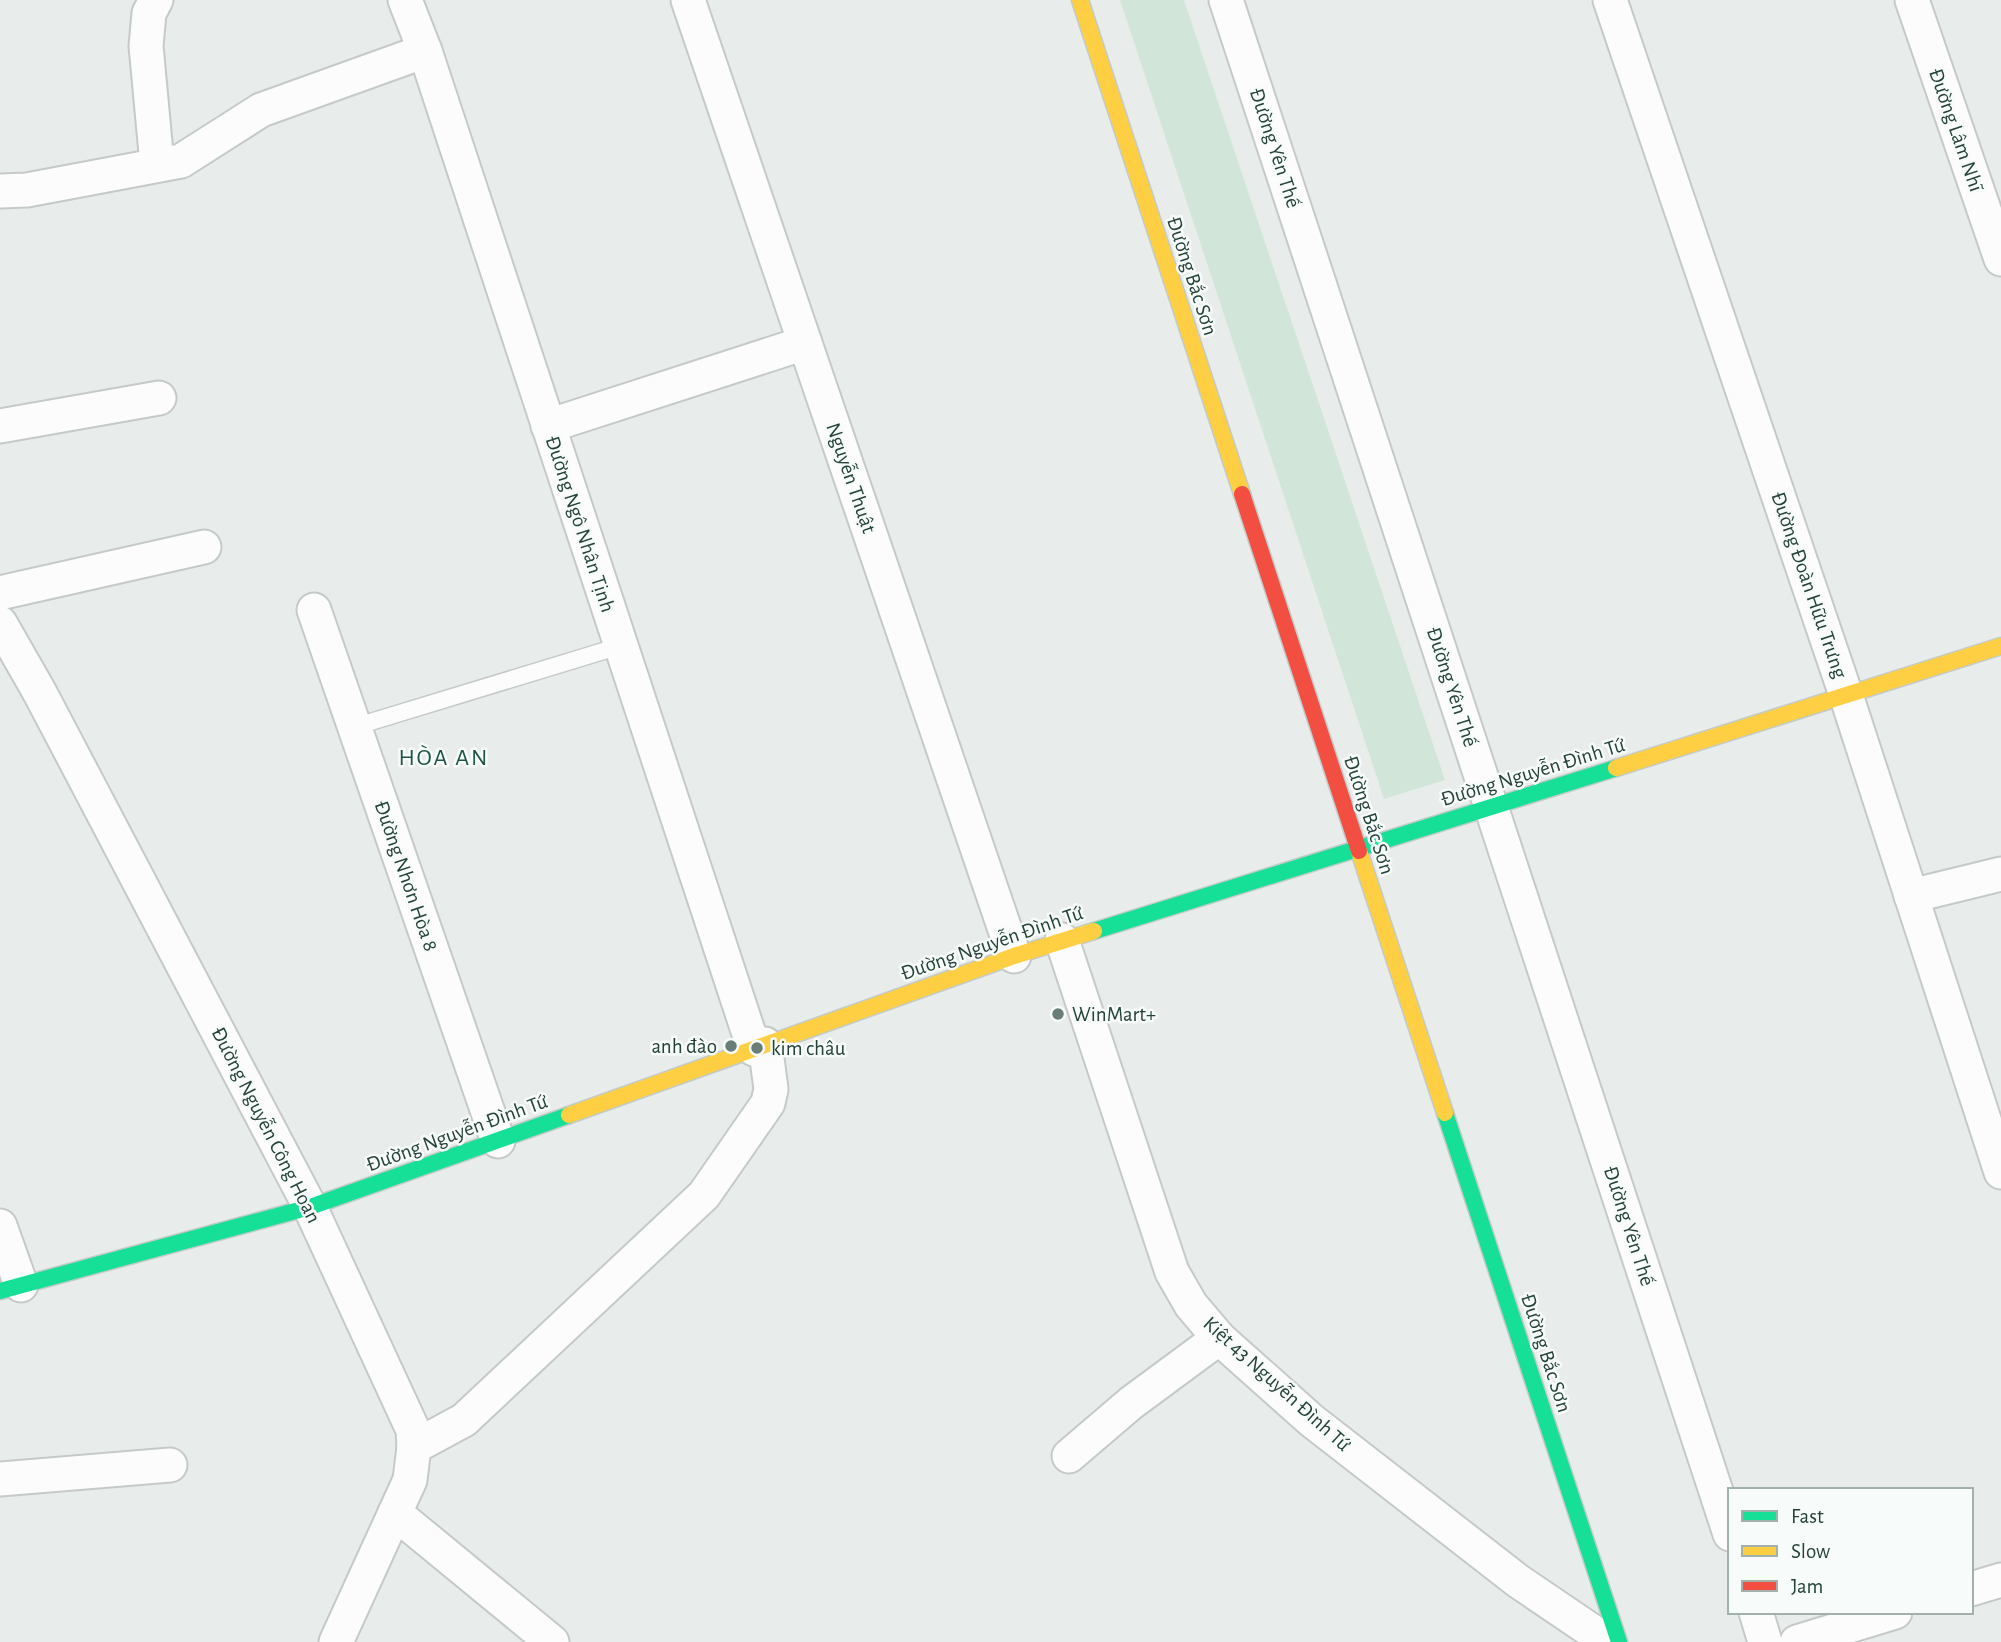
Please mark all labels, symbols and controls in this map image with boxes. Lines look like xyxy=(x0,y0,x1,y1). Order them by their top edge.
street label: Đường Lâm Nhĩ xyxy=(1925,66,1987,195)
street label: Đường Yên Thế xyxy=(1246,86,1304,210)
street label: Đường Bắc Sơn xyxy=(1163,214,1221,338)
street label: Nguyễn Thuật xyxy=(822,420,881,536)
street label: Đường Ngô Nhân Tịnh xyxy=(542,433,618,615)
street label: Đường Đoàn Hữu Trưng xyxy=(1767,489,1851,682)
street label: Đường Yên Thế xyxy=(1423,625,1481,749)
street label: Đường Nguyễn Đình Tứ xyxy=(1438,733,1628,810)
district label: HÒA AN xyxy=(398,744,490,770)
street label: Đường Bắc Sơn xyxy=(1340,753,1398,877)
street label: Đường Nhơn Hòa 8 xyxy=(370,798,442,954)
street label: Đường Nguyễn Đình Tứ xyxy=(898,901,1086,984)
place label: WinMart+ xyxy=(1072,1004,1156,1025)
marker: WinMart+ xyxy=(1050,1006,1066,1022)
street label: Đường Nguyễn Công Hoan xyxy=(207,1023,326,1226)
place label: anh đào xyxy=(651,1036,717,1057)
marker: anh đào xyxy=(723,1038,739,1054)
place label: kim châu xyxy=(771,1038,846,1059)
marker: kim châu xyxy=(749,1040,765,1056)
street label: Đường Nguyễn Đình Tứ xyxy=(363,1089,551,1176)
street label: Đường Yên Thế xyxy=(1600,1164,1658,1288)
street label: Đường Bắc Sơn xyxy=(1517,1291,1575,1415)
street label: Kiệt 43 Nguyễn Đình Tứ xyxy=(1199,1312,1355,1455)
legend xyxy=(1728,1488,1973,1614)
text: Fast xyxy=(1791,1506,1824,1527)
text: Slow xyxy=(1791,1541,1830,1562)
text: Jam xyxy=(1791,1576,1823,1597)

